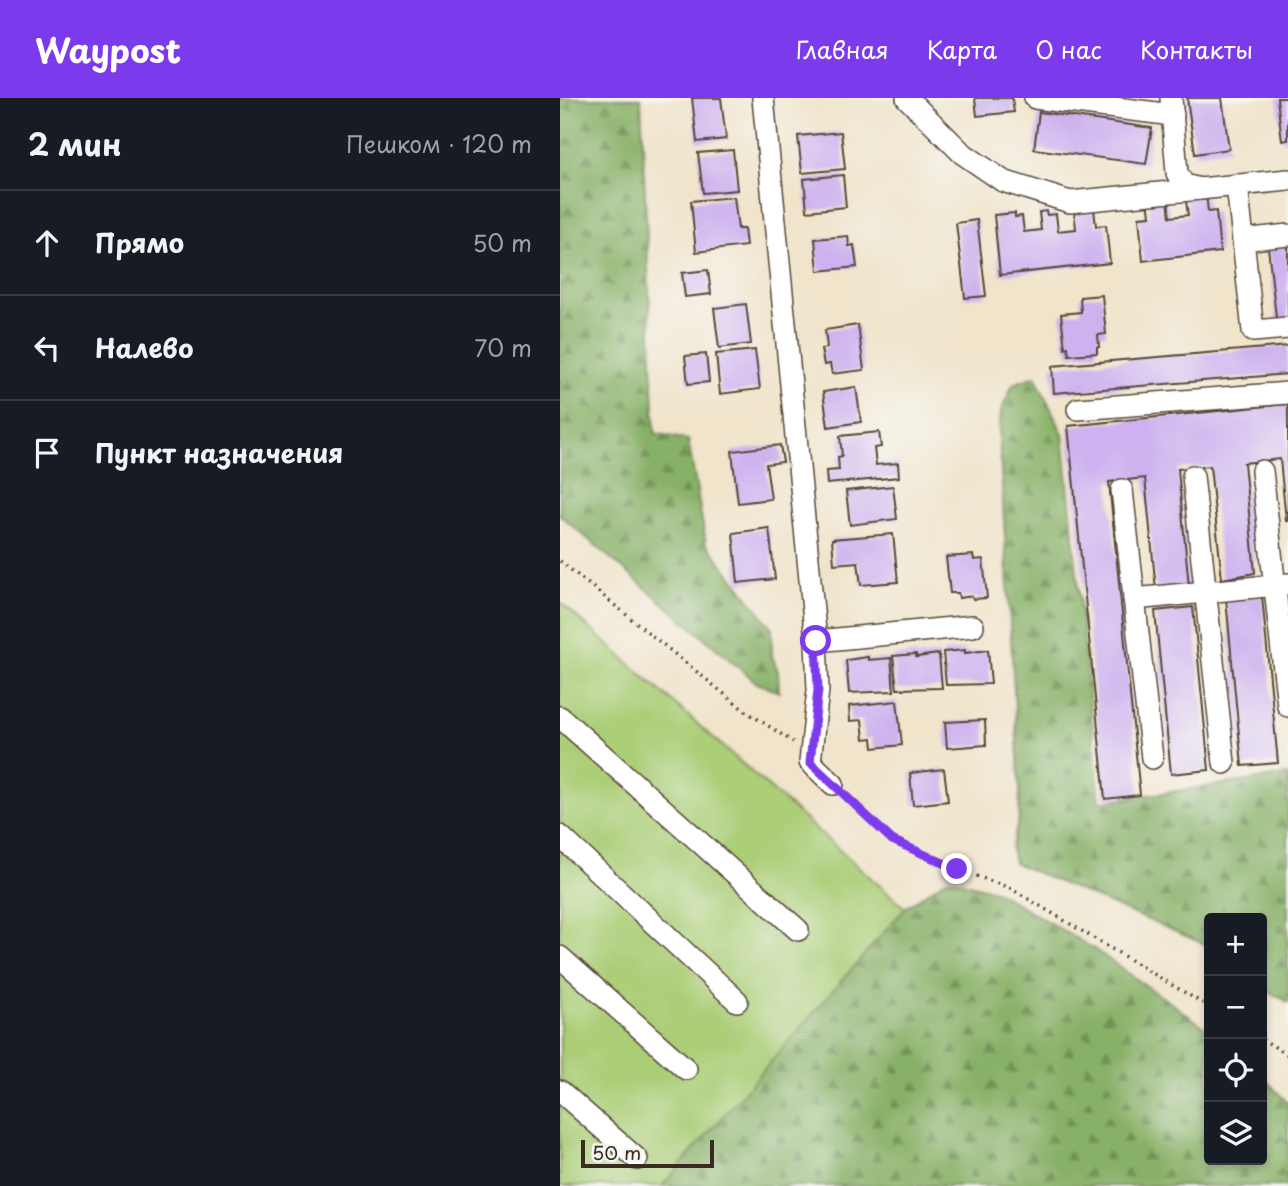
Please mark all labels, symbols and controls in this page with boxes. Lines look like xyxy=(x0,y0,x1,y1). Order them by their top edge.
text: Waypost xyxy=(35,24,181,74)
text: Главная xyxy=(796,31,889,67)
text: Карта xyxy=(927,31,997,67)
text: О нас xyxy=(1035,31,1102,67)
text: Контакты xyxy=(1140,31,1253,67)
text: 2 мин xyxy=(28,121,122,166)
text: Пешком · 120 m xyxy=(346,126,532,161)
text: Прямо xyxy=(95,223,184,262)
icon: ahead xyxy=(28,224,66,262)
text: 50 m xyxy=(472,225,532,260)
text: Налево xyxy=(95,328,193,367)
icon: left xyxy=(28,329,66,367)
text: 70 m xyxy=(474,330,532,365)
text: Пункт назначения xyxy=(95,433,343,472)
icon: arrive xyxy=(28,434,66,472)
route start xyxy=(800,625,831,656)
route end xyxy=(941,853,972,884)
map controls xyxy=(1204,913,1267,1165)
button: + xyxy=(1204,913,1267,976)
button: − xyxy=(1204,976,1267,1039)
button: locate xyxy=(1204,1039,1267,1102)
button: layers xyxy=(1204,1102,1267,1165)
scale bar xyxy=(581,1137,714,1169)
text: 50 m xyxy=(592,1138,641,1166)

